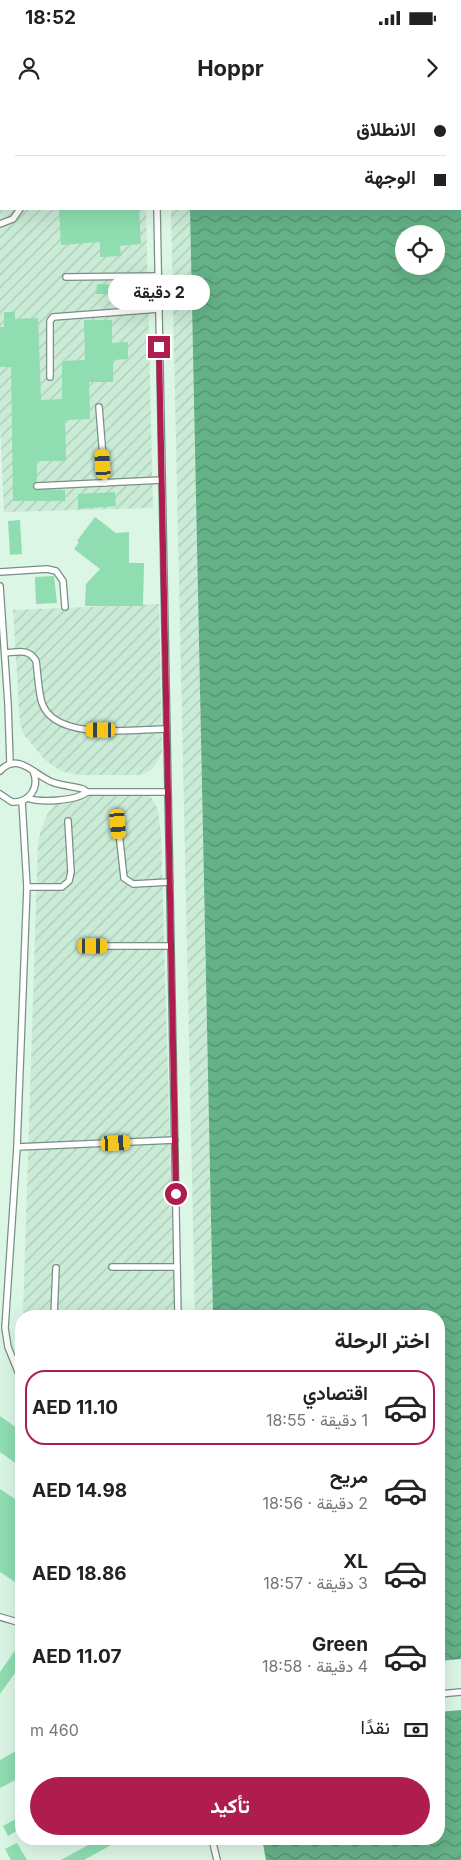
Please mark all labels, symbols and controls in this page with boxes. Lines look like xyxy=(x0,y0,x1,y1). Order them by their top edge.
text: 18:52 xyxy=(25,6,76,29)
icon: person xyxy=(15,54,43,82)
icon: forward xyxy=(418,54,446,82)
text: Hoppr xyxy=(197,55,264,81)
text: الانطلاق xyxy=(356,118,416,141)
text: الوجهة xyxy=(364,166,416,189)
map controls xyxy=(395,225,445,275)
button: locate xyxy=(395,225,445,275)
callout: 2 دقيقة xyxy=(108,274,210,310)
text: 2 دقيقة xyxy=(133,282,185,302)
route end xyxy=(148,336,170,358)
car xyxy=(94,449,111,479)
car xyxy=(86,723,116,738)
car xyxy=(109,808,126,840)
car xyxy=(78,939,108,954)
car xyxy=(100,1135,131,1151)
route start xyxy=(165,1183,187,1205)
text: اختر الرحلة xyxy=(335,1327,430,1353)
text: اقتصادي xyxy=(303,1382,368,1405)
icon: car xyxy=(383,1385,428,1430)
text: AED 11.10 xyxy=(32,1396,118,1419)
text: 1 دقيقة · 18:55 xyxy=(266,1410,368,1430)
text: مريح xyxy=(330,1465,368,1488)
icon: car xyxy=(383,1468,428,1513)
text: AED 14.98 xyxy=(32,1479,127,1502)
text: 2 دقيقة · 18:56 xyxy=(262,1493,368,1513)
text: XL xyxy=(343,1550,368,1573)
icon: car xyxy=(383,1551,428,1596)
text: AED 18.86 xyxy=(32,1562,127,1585)
text: 3 دقيقة · 18:57 xyxy=(263,1573,368,1593)
text: Green xyxy=(312,1633,368,1656)
icon: car xyxy=(383,1634,428,1679)
text: AED 11.07 xyxy=(32,1645,122,1668)
text: 4 دقيقة · 18:58 xyxy=(262,1656,368,1676)
text: نقدًا xyxy=(361,1716,390,1739)
icon: cash xyxy=(402,1716,430,1744)
text: 460 m xyxy=(30,1720,79,1740)
button: تأكيد xyxy=(30,1777,430,1835)

